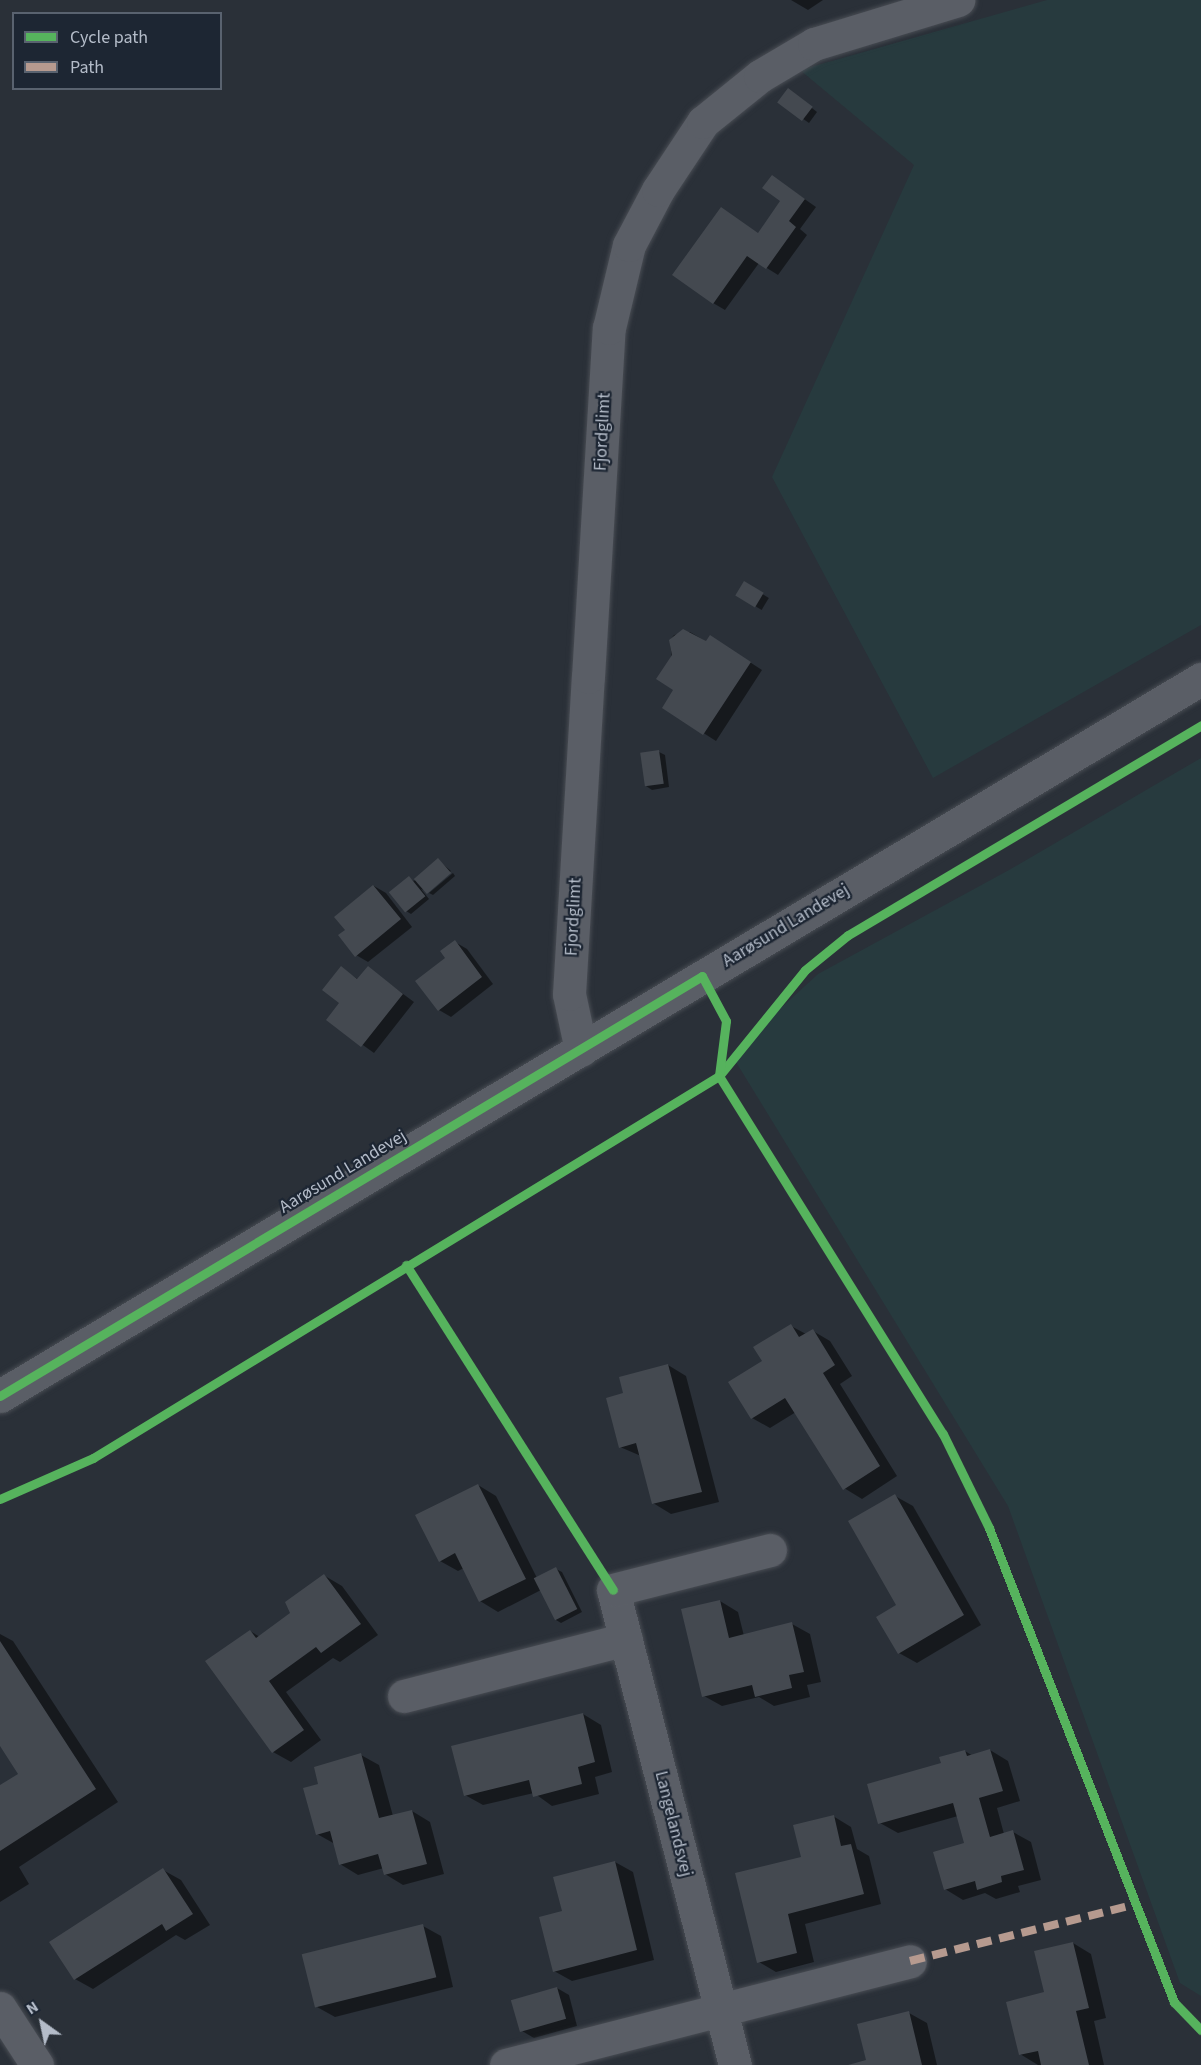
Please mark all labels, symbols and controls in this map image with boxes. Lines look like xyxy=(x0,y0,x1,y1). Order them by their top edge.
legend xyxy=(12,12,222,90)
text: Cycle path xyxy=(70,25,148,50)
text: Path xyxy=(70,55,104,80)
street label: Fjordglimt xyxy=(590,392,616,472)
street label: Fjordglimt xyxy=(561,877,587,957)
street label: Aarøsund Landevej xyxy=(719,880,853,972)
street label: Aarøsund Landevej xyxy=(276,1126,410,1218)
street label: Langelandsvej xyxy=(649,1769,697,1879)
north arrow xyxy=(12,1993,72,2053)
text: N xyxy=(22,1996,43,2020)

